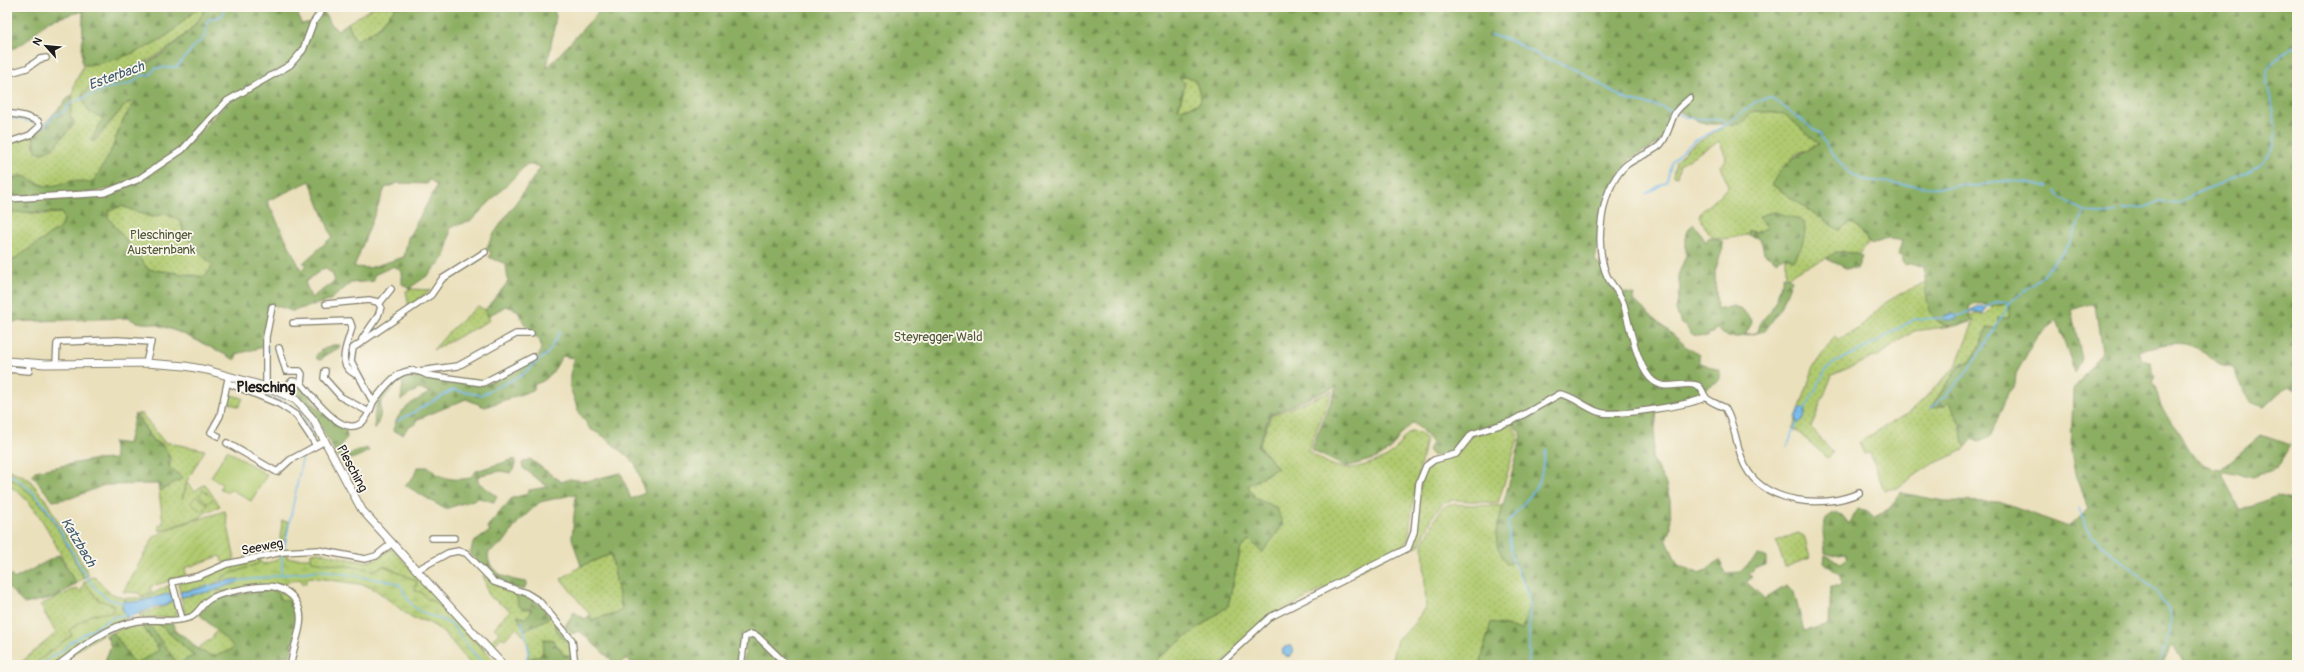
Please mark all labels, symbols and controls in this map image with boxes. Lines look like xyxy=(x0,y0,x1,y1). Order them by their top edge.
north arrow xyxy=(26,26,66,66)
text: N xyxy=(30,35,45,48)
water label: Esterbach xyxy=(86,57,148,93)
park label: Pleschinger Austernbank xyxy=(127,227,196,258)
park label: Steyregger Wald xyxy=(893,329,983,345)
district label: Plesching xyxy=(236,378,296,397)
street label: Plesching xyxy=(333,442,371,495)
water label: Katzbach xyxy=(57,515,101,571)
street label: Seeweg xyxy=(240,535,285,559)

